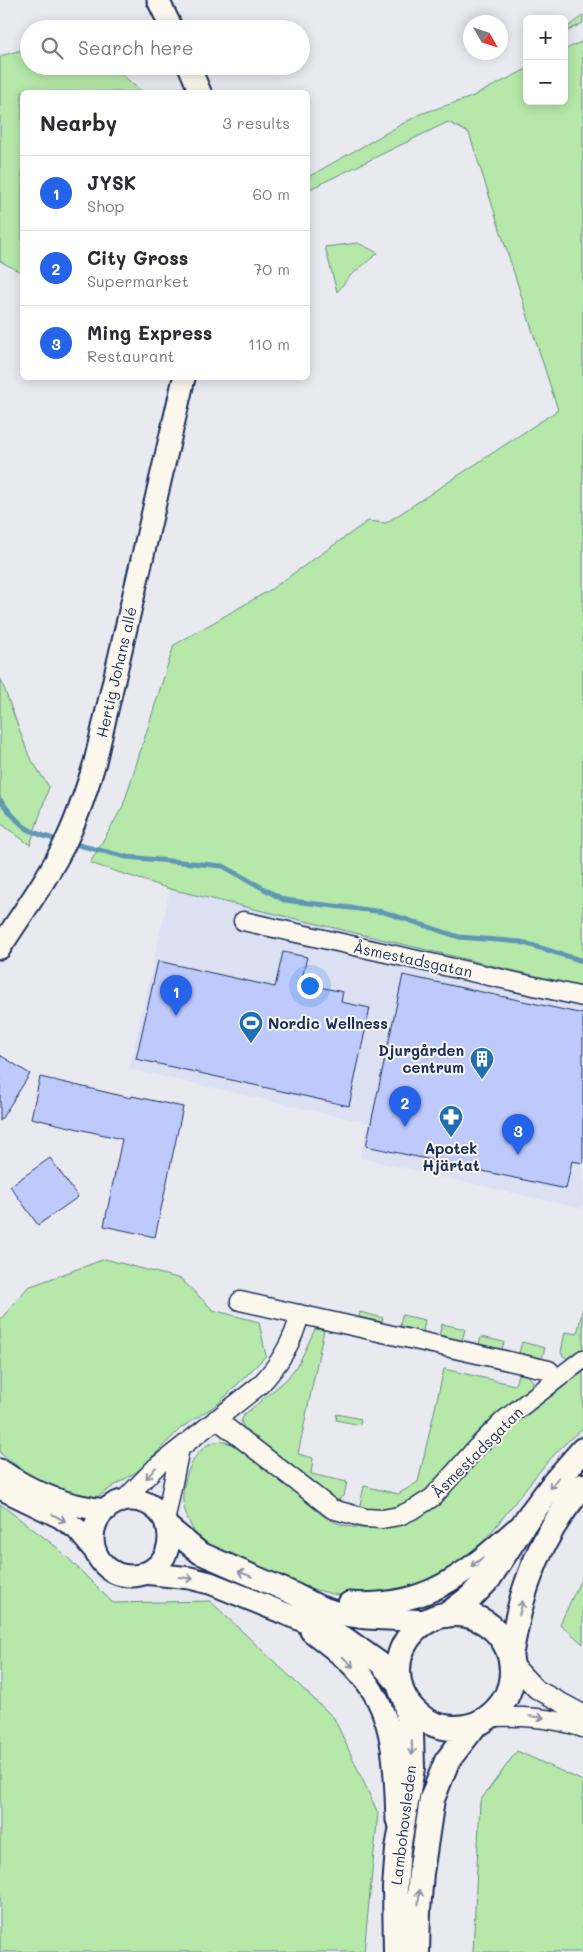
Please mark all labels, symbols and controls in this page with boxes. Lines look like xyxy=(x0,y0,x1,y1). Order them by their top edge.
north arrow xyxy=(463,15,508,60)
map controls xyxy=(523,15,568,105)
button: + xyxy=(523,15,568,60)
search box xyxy=(20,20,310,75)
icon: search xyxy=(38,34,66,62)
text: Search here xyxy=(78,35,194,60)
button: − xyxy=(523,60,568,105)
text: Nearby xyxy=(40,109,117,136)
text: 3 results xyxy=(222,112,290,133)
text: JYSK xyxy=(87,170,136,195)
text: 1 xyxy=(52,183,60,204)
text: 60 m xyxy=(253,183,290,204)
text: Shop xyxy=(87,195,124,216)
text: City Gross xyxy=(87,245,188,270)
text: 2 xyxy=(52,258,60,279)
text: 70 m xyxy=(253,258,290,279)
text: Supermarket xyxy=(87,270,189,291)
text: Ming Express xyxy=(87,320,212,345)
text: 3 xyxy=(51,333,61,354)
text: 110 m xyxy=(248,333,290,354)
text: Restaurant xyxy=(87,345,175,366)
street label: Hertig Johans allé xyxy=(91,605,141,739)
street label: Åsmestadsgatan xyxy=(352,937,474,981)
your location xyxy=(297,973,323,999)
pin: 1 xyxy=(160,975,192,1016)
sports icon: Nordic Wellness xyxy=(238,1010,264,1044)
place label: Nordic Wellness xyxy=(268,1013,388,1033)
place label: Djurgården centrum xyxy=(378,1040,464,1077)
building icon: Djurgården centrum xyxy=(469,1046,495,1080)
pin: 2 xyxy=(389,1086,421,1127)
pharmacy icon: Apotek Hjärtat xyxy=(438,1104,464,1138)
pin: 3 xyxy=(502,1114,534,1155)
place label: Apotek Hjärtat xyxy=(422,1138,480,1175)
street label: Åsmestadsgatan xyxy=(427,1402,527,1502)
one-way arrow xyxy=(145,1467,156,1480)
one-way arrow xyxy=(548,1477,559,1490)
one-way arrow xyxy=(51,1514,66,1523)
one-way arrow xyxy=(470,1556,483,1567)
one-way arrow xyxy=(238,1568,253,1578)
one-way arrow xyxy=(178,1573,194,1583)
one-way arrow xyxy=(517,1601,526,1617)
one-way arrow xyxy=(342,1656,354,1668)
one-way arrow xyxy=(529,1712,545,1722)
one-way arrow xyxy=(407,1739,416,1755)
street label: Lambohovsleden xyxy=(386,1764,420,1886)
one-way arrow xyxy=(414,1889,423,1905)

